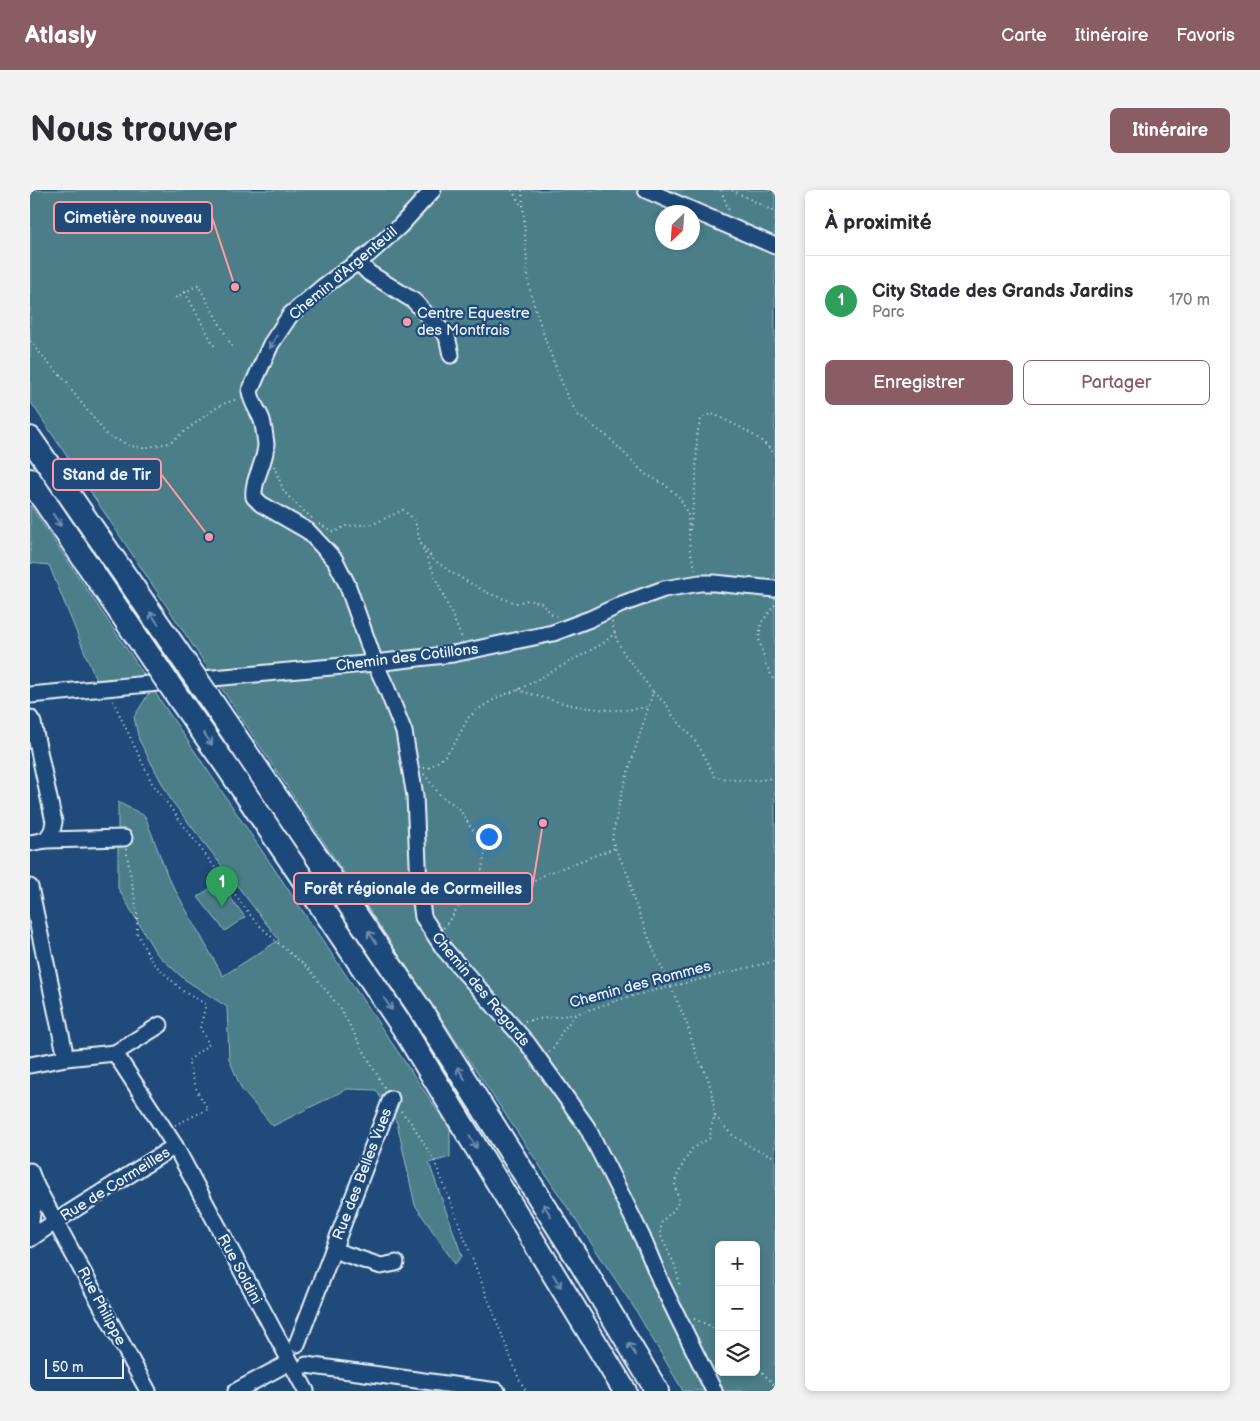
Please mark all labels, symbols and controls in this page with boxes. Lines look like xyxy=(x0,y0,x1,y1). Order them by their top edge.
text: Atlasly xyxy=(25,21,96,50)
text: Carte xyxy=(1001,25,1047,46)
text: Itinéraire xyxy=(1075,25,1148,46)
text: Favoris xyxy=(1176,25,1235,46)
button: Itinéraire xyxy=(1110,108,1230,153)
text: Nous trouver xyxy=(30,109,237,152)
callout: Cimetière nouveau xyxy=(54,202,212,233)
north arrow xyxy=(655,205,700,250)
text: Cimetière nouveau xyxy=(64,209,202,228)
text: À proximité xyxy=(825,210,932,235)
street label: Chemin d'Argenteuil xyxy=(285,222,401,324)
text: City Stade des Grands Jardins xyxy=(872,280,1133,303)
text: 1 xyxy=(838,291,844,310)
text: 170 m xyxy=(1169,291,1210,310)
text: Parc xyxy=(872,303,904,322)
place label: Centre Equestre des Montfrais xyxy=(417,304,530,340)
marker: Centre Equestre des Montfrais xyxy=(401,316,413,328)
one-way arrow xyxy=(267,334,277,349)
button: Enregistrer xyxy=(825,360,1013,405)
button: Partager xyxy=(1023,360,1210,405)
callout: Stand de Tir xyxy=(53,459,161,490)
text: Stand de Tir xyxy=(63,466,152,485)
one-way arrow xyxy=(52,513,63,527)
one-way arrow xyxy=(149,611,159,625)
street label: Chemin des Cotillons xyxy=(335,639,480,676)
one-way arrow xyxy=(203,732,213,746)
your location xyxy=(476,824,502,850)
pin: 1 xyxy=(206,866,238,907)
callout: Forêt régionale de Cormeilles xyxy=(294,873,532,904)
text: Forêt régionale de Cormeilles xyxy=(304,880,522,899)
street label: Chemin des Regards xyxy=(427,928,534,1051)
one-way arrow xyxy=(366,930,377,944)
street label: Chemin des Rommes xyxy=(567,956,713,1012)
one-way arrow xyxy=(382,997,393,1011)
one-way arrow xyxy=(455,1066,465,1080)
street label: Rue des Belles Vues xyxy=(329,1105,397,1243)
one-way arrow xyxy=(468,1135,478,1149)
street label: Rue de Cormeilles xyxy=(57,1143,174,1226)
one-way arrow xyxy=(542,1204,552,1218)
street label: Rue Soldini xyxy=(213,1231,266,1308)
map controls xyxy=(715,1241,760,1376)
button: + xyxy=(715,1241,760,1286)
street label: Rue Philippe xyxy=(73,1264,130,1349)
one-way arrow xyxy=(553,1274,563,1288)
button: − xyxy=(715,1286,760,1331)
button: layers xyxy=(715,1331,760,1376)
one-way arrow xyxy=(626,1343,636,1357)
scale bar xyxy=(45,1356,124,1379)
text: 50 m xyxy=(52,1359,84,1376)

